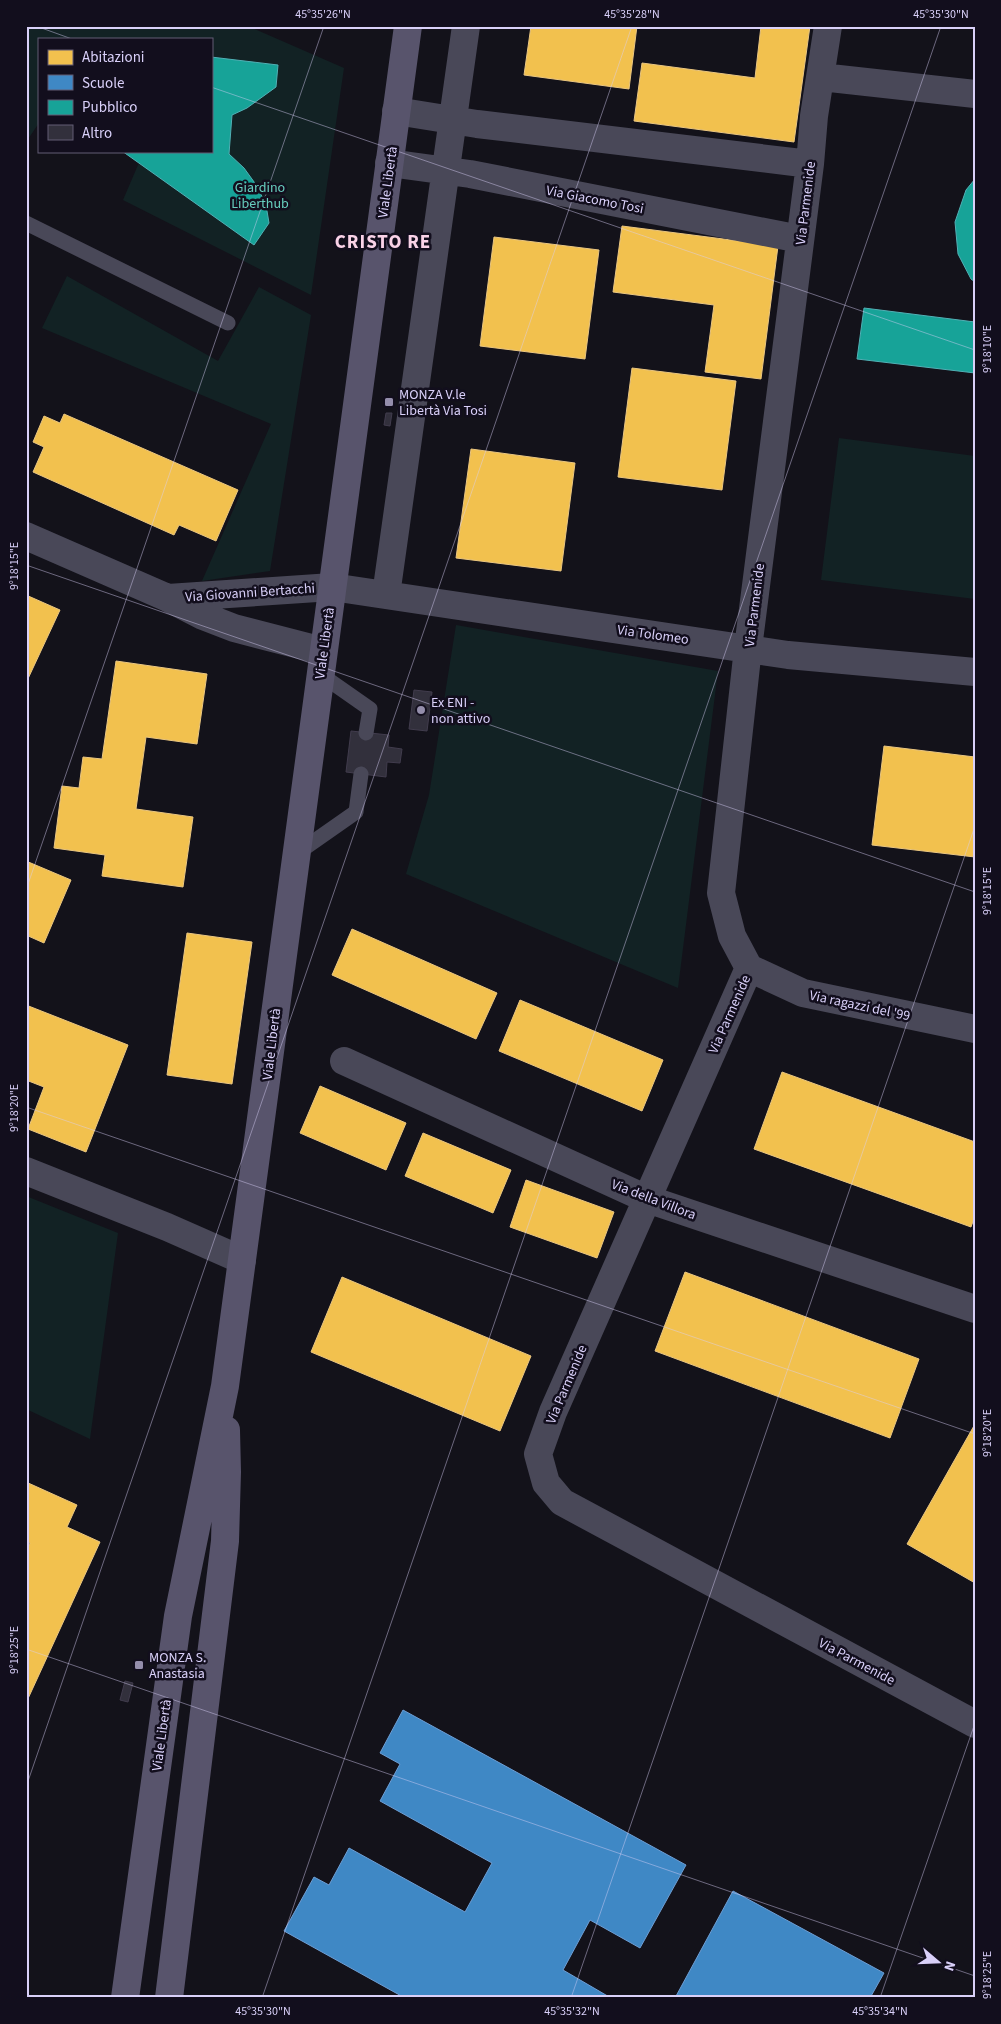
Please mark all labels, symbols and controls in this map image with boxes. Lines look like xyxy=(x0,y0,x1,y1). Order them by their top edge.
text: 45°35'26"N xyxy=(295,6,351,23)
text: 45°35'28"N xyxy=(604,6,660,23)
text: 45°35'30"N xyxy=(913,6,969,23)
legend xyxy=(38,38,212,152)
text: Abitazioni xyxy=(82,47,145,68)
text: Scuole xyxy=(82,73,124,94)
text: Pubblico xyxy=(82,97,137,118)
text: Altro xyxy=(82,123,112,144)
street label: Viale Libertà xyxy=(373,145,403,219)
street label: Via Parmenide xyxy=(791,160,821,246)
park label: Giardino Liberthub xyxy=(231,178,289,214)
street label: Via Giacomo Tosi xyxy=(544,181,645,219)
district label: CRISTO RE xyxy=(335,229,431,256)
text: 9°18'10"E xyxy=(979,325,996,373)
place label: MONZA V.le Libertà Via Tosi xyxy=(399,385,487,421)
marker: MONZA V.le Libertà Via Tosi xyxy=(383,396,395,408)
text: 9°18'15"E xyxy=(6,542,23,590)
street label: Via Parmenide xyxy=(740,562,770,648)
street label: Via Giovanni Bertacchi xyxy=(184,578,316,608)
street label: Viale Libertà xyxy=(310,606,340,680)
street label: Via Tolomeo xyxy=(616,620,690,650)
place label: Ex ENI - non attivo xyxy=(431,693,490,729)
marker: Ex ENI - non attivo xyxy=(415,704,427,716)
text: 9°18'15"E xyxy=(979,867,996,915)
street label: Via Parmenide xyxy=(704,972,756,1057)
street label: Via ragazzi del '99 xyxy=(808,986,912,1026)
street label: Viale Libertà xyxy=(258,1007,286,1081)
text: 9°18'20"E xyxy=(6,1084,23,1132)
street label: Via della Villora xyxy=(608,1175,699,1225)
street label: Via Parmenide xyxy=(541,1342,593,1427)
text: 9°18'20"E xyxy=(979,1409,996,1457)
text: 9°18'25"E xyxy=(6,1626,23,1674)
street label: Via Parmenide xyxy=(815,1633,898,1690)
place label: MONZA S. Anastasia xyxy=(149,1648,206,1684)
marker: MONZA S. Anastasia xyxy=(133,1659,145,1671)
street label: Viale Libertà xyxy=(147,1698,177,1772)
north arrow xyxy=(914,1936,964,1986)
text: 9°18'25"E xyxy=(979,1951,996,1999)
text: N xyxy=(938,1958,960,1974)
text: 45°35'30"N xyxy=(235,2003,291,2020)
text: 45°35'32"N xyxy=(544,2003,600,2020)
text: 45°35'34"N xyxy=(852,2003,908,2020)

